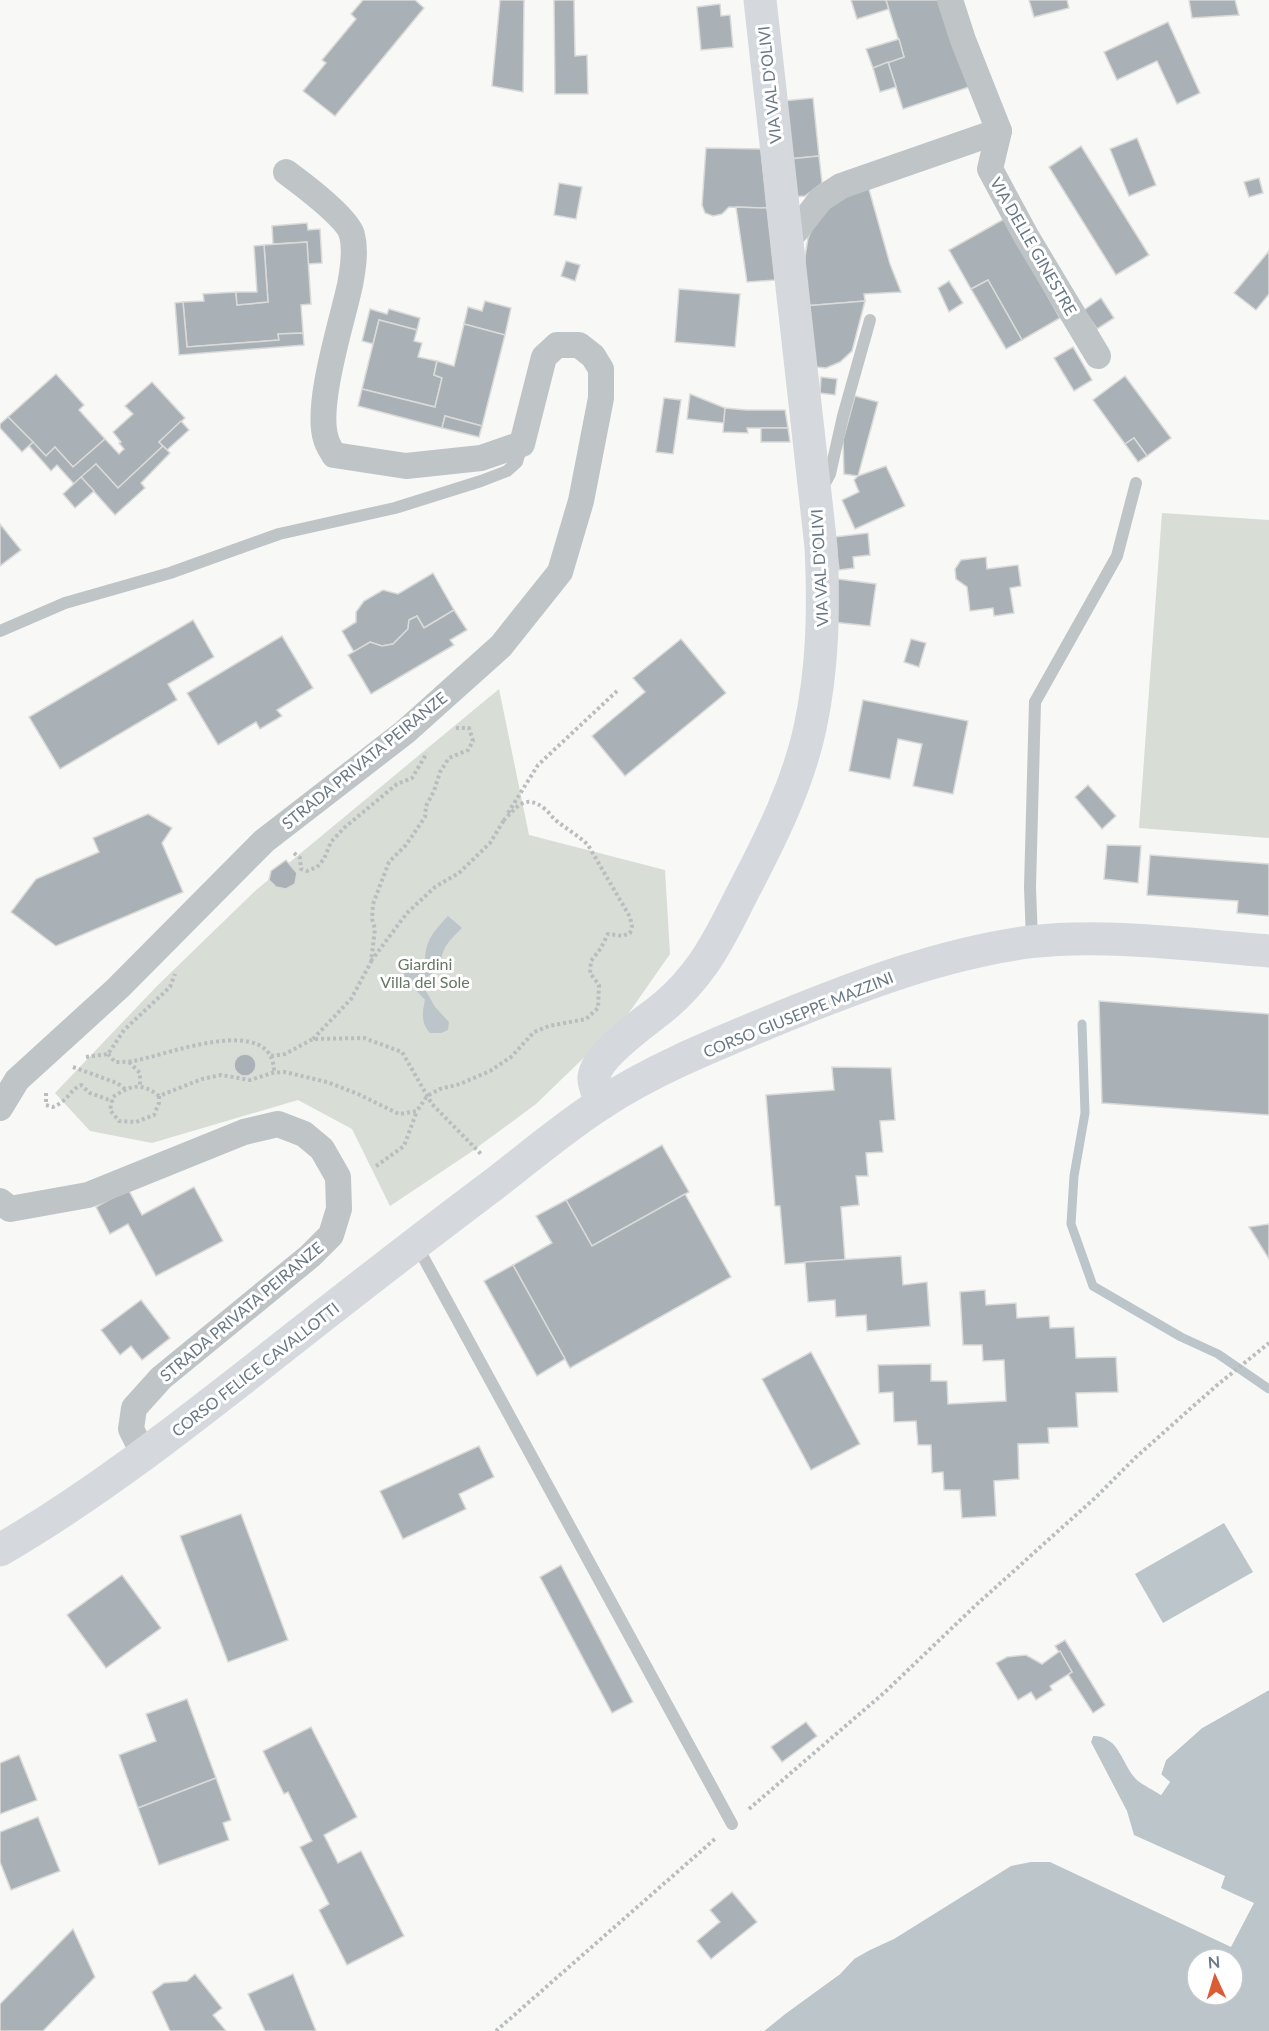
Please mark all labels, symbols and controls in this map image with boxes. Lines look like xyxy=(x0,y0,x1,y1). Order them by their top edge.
street label: VIA VAL D'OLIVI xyxy=(753,25,785,145)
street label: VIA DELLE GINESTRE xyxy=(987,174,1081,318)
street label: VIA VAL D'OLIVI xyxy=(806,509,832,627)
street label: STRADA PRIVATA PEIRANZE xyxy=(278,687,450,833)
park label: Giardini Villa del Sole xyxy=(380,954,470,991)
street label: CORSO GIUSEPPE MAZZINI xyxy=(700,967,896,1061)
street label: STRADA PRIVATA PEIRANZE xyxy=(156,1237,326,1385)
street label: CORSO FELICE CAVALLOTTI xyxy=(168,1298,342,1440)
north arrow xyxy=(1185,1947,1245,2007)
text: N xyxy=(1207,1952,1221,1971)

